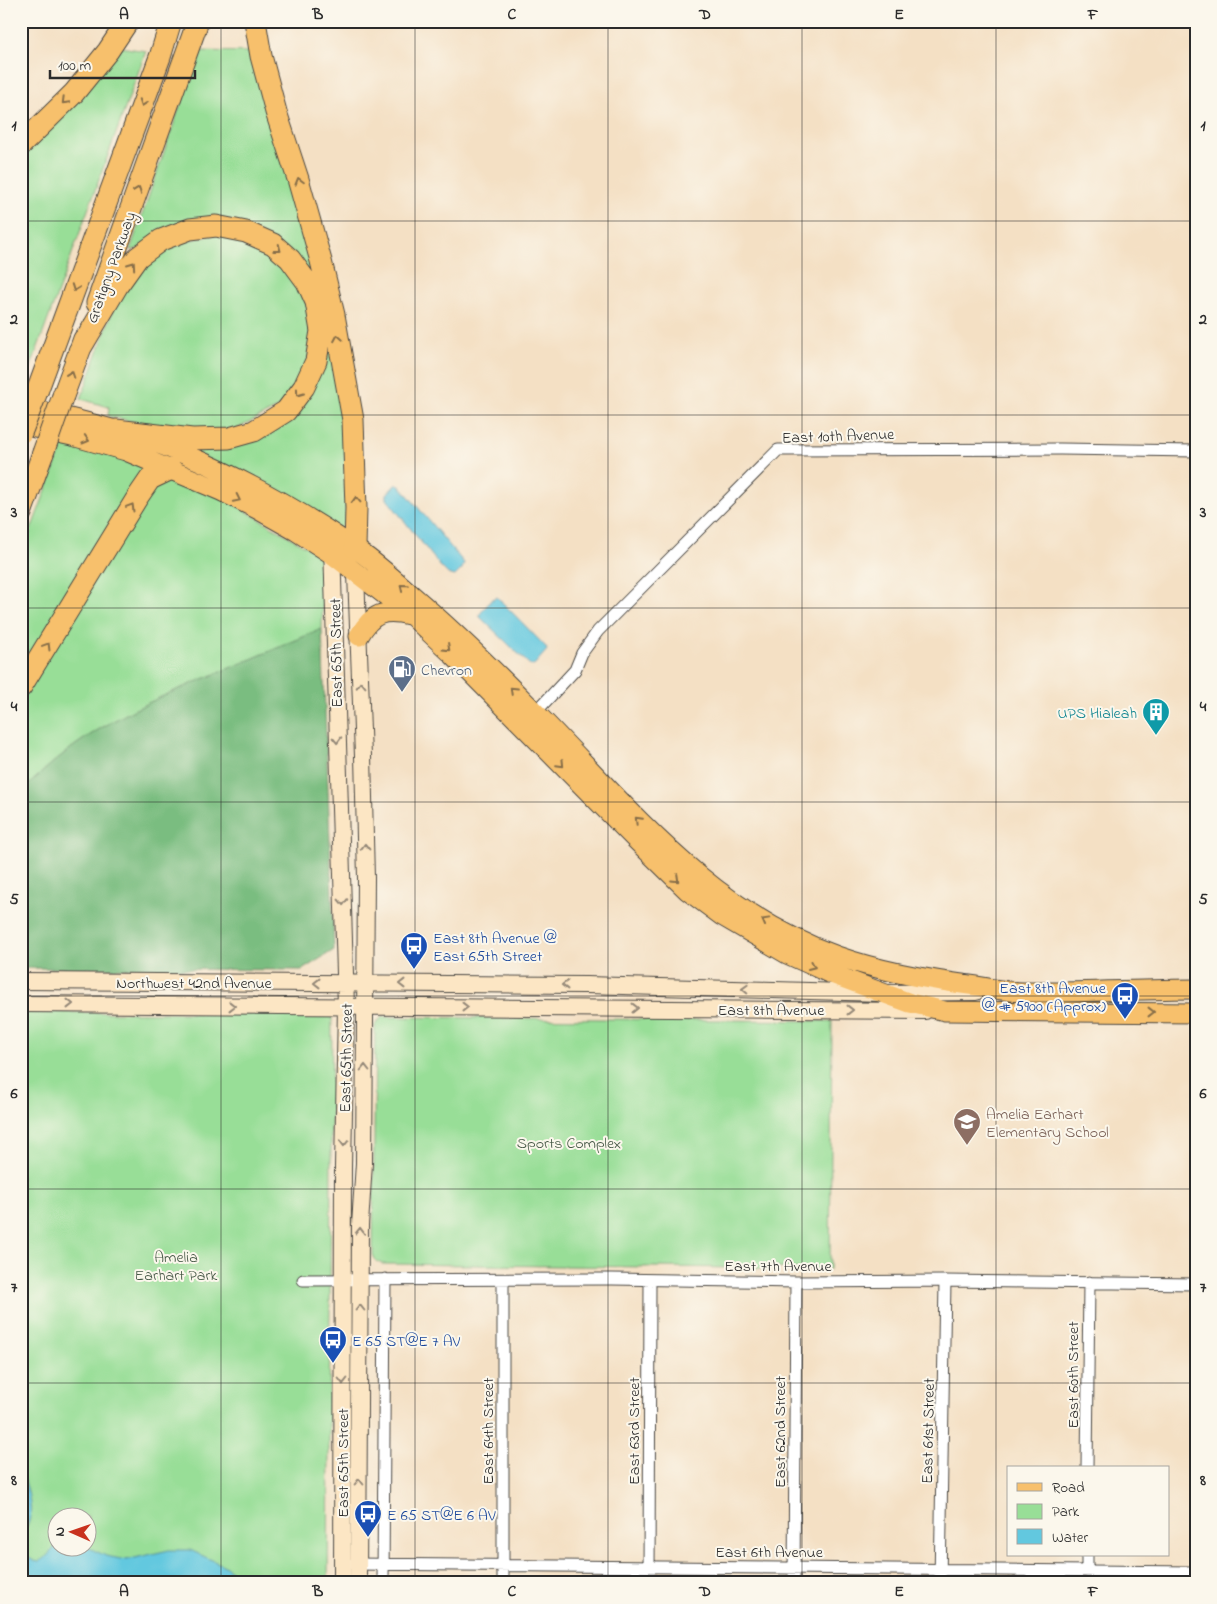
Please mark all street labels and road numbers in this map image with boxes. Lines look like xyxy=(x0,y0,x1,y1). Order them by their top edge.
street label: Gratigny Parkway xyxy=(81,209,143,327)
street label: East 10th Avenue xyxy=(781,423,896,451)
street label: East 65th Street xyxy=(324,597,350,708)
street label: Northwest 42nd Avenue xyxy=(116,972,273,996)
street label: East 8th Avenue xyxy=(718,999,825,1023)
street label: East 65th Street xyxy=(334,1003,360,1113)
street label: East 7th Avenue xyxy=(724,1255,832,1279)
street label: East 60th Street xyxy=(1062,1321,1086,1429)
street label: East 62nd Street xyxy=(769,1375,793,1488)
street label: East 63rd Street xyxy=(623,1376,647,1485)
street label: East 64th Street xyxy=(477,1377,501,1484)
street label: East 61st Street xyxy=(916,1377,942,1484)
street label: East 65th Street xyxy=(332,1408,356,1518)
street label: East 6th Avenue xyxy=(715,1541,824,1565)

